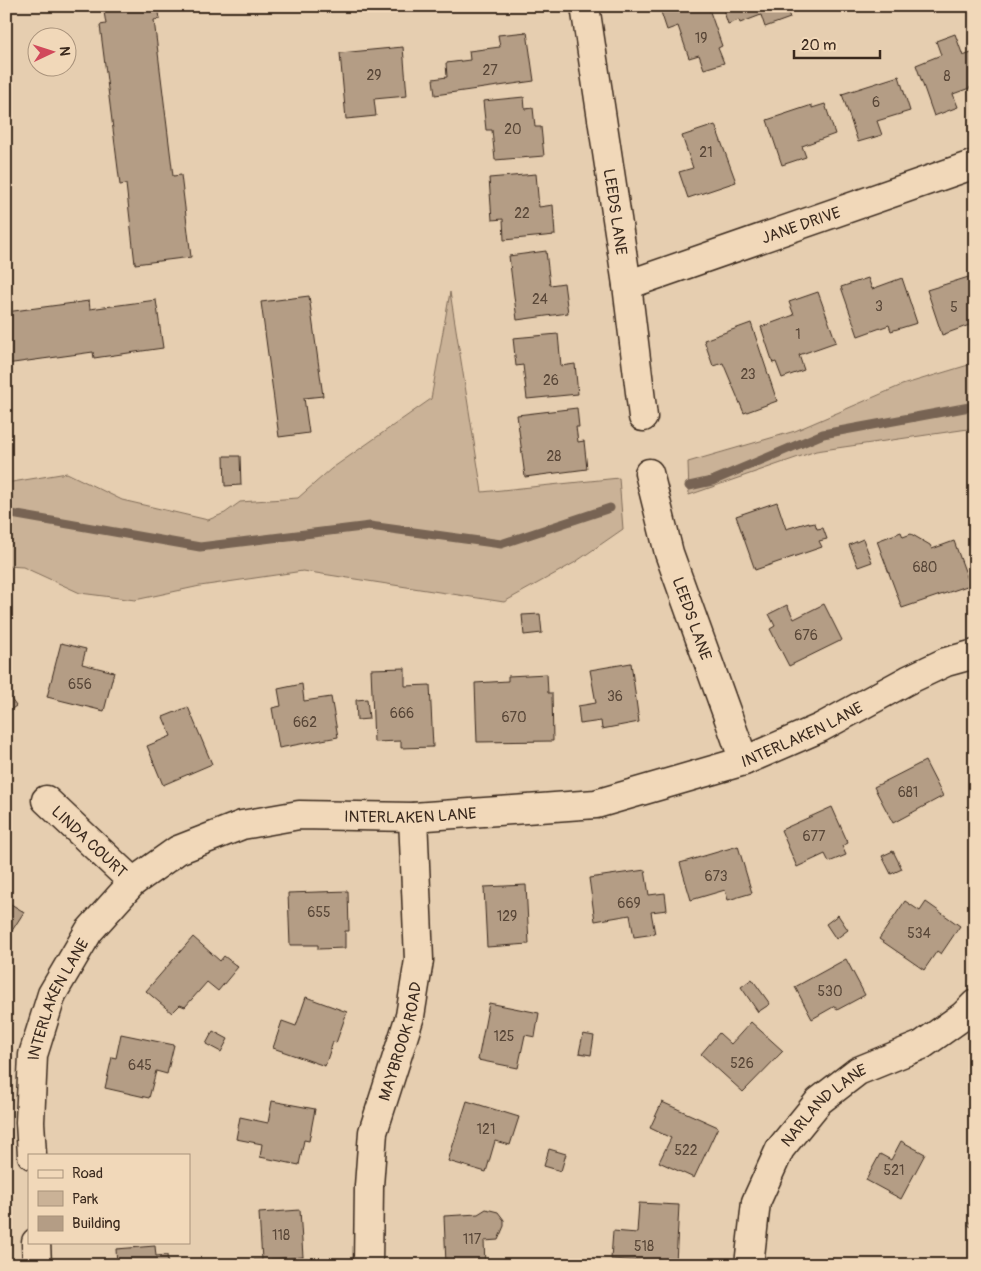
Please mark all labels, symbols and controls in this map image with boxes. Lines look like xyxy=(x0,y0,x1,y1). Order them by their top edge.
north arrow xyxy=(28,28,78,78)
scale bar xyxy=(794,28,880,60)
house number: 19 xyxy=(695,30,707,47)
text: 20 m xyxy=(801,36,836,55)
text: N xyxy=(56,46,73,56)
house number: 27 xyxy=(482,62,498,79)
house number: 29 xyxy=(366,67,382,84)
house number: 8 xyxy=(943,68,951,85)
house number: 6 xyxy=(872,94,880,111)
house number: 20 xyxy=(504,121,522,138)
house number: 21 xyxy=(699,144,713,161)
street label: LEEDS LANE xyxy=(599,167,631,256)
street label: JANE DRIVE xyxy=(759,203,843,249)
house number: 22 xyxy=(514,205,530,222)
house number: 24 xyxy=(532,291,548,308)
house number: 3 xyxy=(875,298,883,315)
house number: 5 xyxy=(950,299,958,316)
house number: 1 xyxy=(795,326,801,343)
house number: 23 xyxy=(740,366,756,383)
house number: 26 xyxy=(543,372,559,389)
house number: 28 xyxy=(547,448,561,465)
house number: 680 xyxy=(913,559,937,576)
street label: LEEDS LANE xyxy=(667,574,716,663)
house number: 676 xyxy=(794,627,818,644)
house number: 656 xyxy=(68,676,92,693)
house number: 36 xyxy=(607,688,623,705)
street label: INTERLAKEN LANE xyxy=(739,698,867,772)
house number: 666 xyxy=(390,705,414,722)
house number: 670 xyxy=(502,709,526,726)
house number: 662 xyxy=(293,714,317,731)
house number: 681 xyxy=(898,784,918,801)
street label: LINDA COURT xyxy=(47,802,131,882)
street label: INTERLAKEN LANE xyxy=(344,804,477,828)
house number: 677 xyxy=(803,828,826,845)
house number: 673 xyxy=(704,868,728,885)
house number: 669 xyxy=(617,895,641,912)
house number: 655 xyxy=(307,904,331,921)
house number: 129 xyxy=(497,908,517,925)
house number: 534 xyxy=(907,925,931,942)
street label: INTERLAKEN LANE xyxy=(24,935,93,1061)
street label: MAYBROOK ROAD xyxy=(375,980,426,1104)
house number: 530 xyxy=(818,983,842,1000)
house number: 125 xyxy=(494,1028,514,1045)
house number: 526 xyxy=(730,1055,754,1072)
house number: 645 xyxy=(128,1057,152,1074)
street label: NARLAND LANE xyxy=(777,1060,869,1151)
house number: 121 xyxy=(477,1121,495,1138)
house number: 522 xyxy=(674,1142,698,1159)
legend xyxy=(28,1154,190,1244)
house number: 521 xyxy=(884,1162,904,1179)
text: Road xyxy=(72,1164,103,1183)
text: Park xyxy=(72,1190,99,1209)
text: Building xyxy=(72,1214,120,1233)
house number: 118 xyxy=(272,1227,290,1244)
house number: 117 xyxy=(463,1231,482,1248)
house number: 518 xyxy=(634,1238,654,1255)

